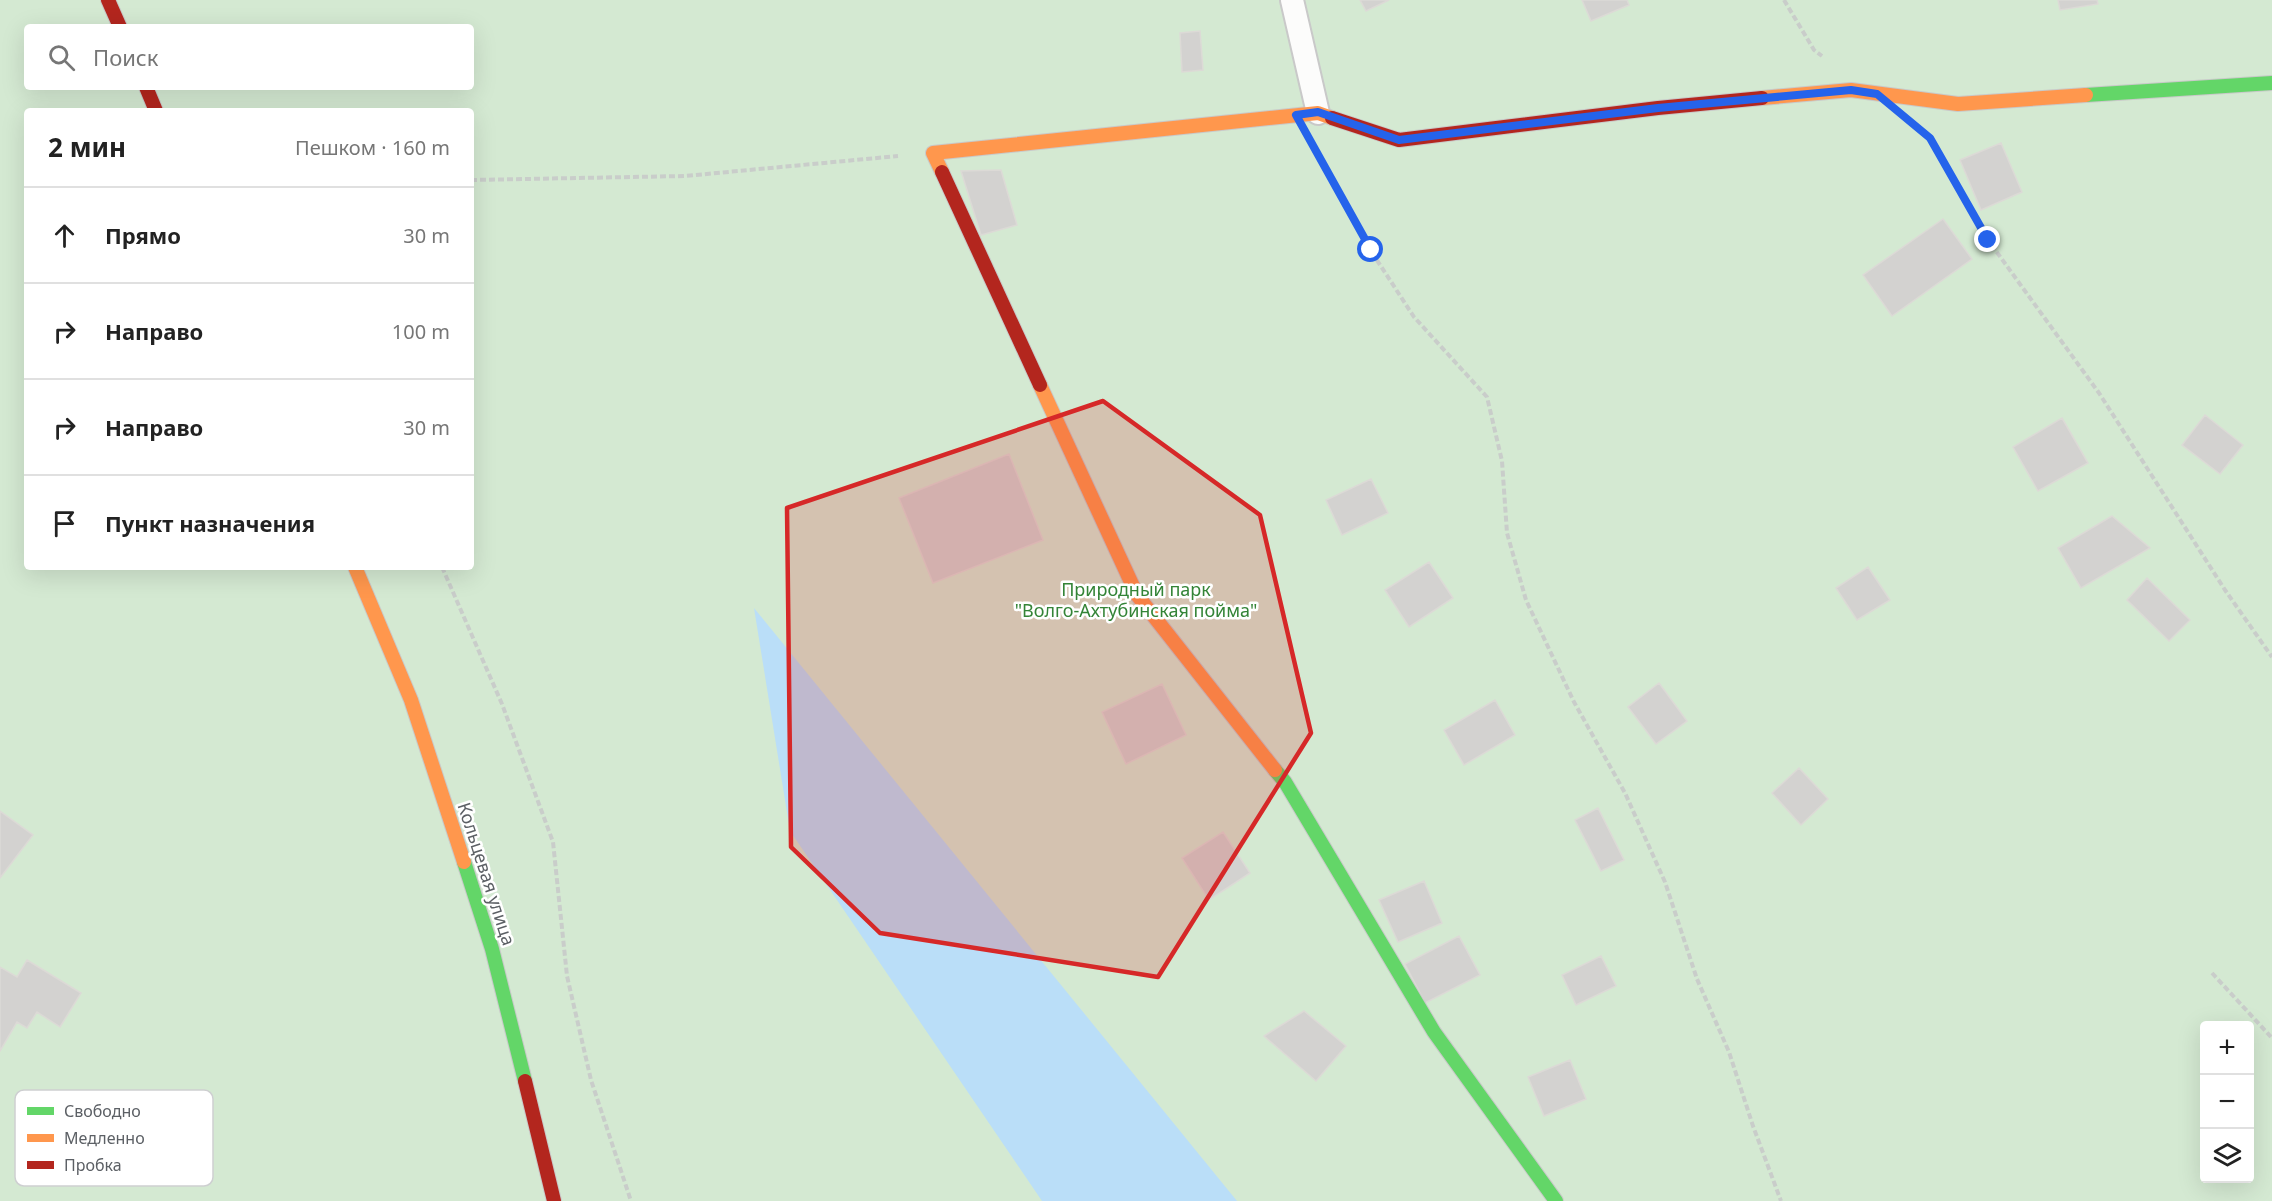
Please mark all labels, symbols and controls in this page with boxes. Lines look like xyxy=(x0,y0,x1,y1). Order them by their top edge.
search box xyxy=(24,24,474,90)
icon: search xyxy=(45,41,78,74)
text: Поиск xyxy=(93,42,158,72)
text: 2 мин xyxy=(48,129,126,165)
text: Пешком · 160 m xyxy=(295,134,450,161)
icon: ahead xyxy=(48,219,81,252)
text: Прямо xyxy=(105,220,181,250)
text: 30 m xyxy=(403,222,450,249)
route end xyxy=(1974,226,2000,252)
route start xyxy=(1357,236,1383,262)
icon: right xyxy=(48,315,81,348)
text: Направо xyxy=(105,316,203,346)
text: 100 m xyxy=(392,318,450,345)
icon: right xyxy=(48,411,81,444)
text: Направо xyxy=(105,412,203,442)
text: 30 m xyxy=(403,414,450,441)
icon: arrive xyxy=(48,507,81,540)
text: Пункт назначения xyxy=(105,508,315,538)
park label: Природный парк "Волго-Ахтубинская пойма" xyxy=(1015,577,1257,622)
street label: Кольцевая улица xyxy=(452,799,521,948)
map controls xyxy=(2200,1021,2254,1183)
button: + xyxy=(2200,1021,2254,1075)
button: − xyxy=(2200,1075,2254,1129)
legend xyxy=(15,1090,213,1186)
text: Свободно xyxy=(64,1100,141,1122)
text: Медленно xyxy=(64,1127,145,1149)
button: layers xyxy=(2200,1129,2254,1183)
text: Пробка xyxy=(64,1154,122,1176)

